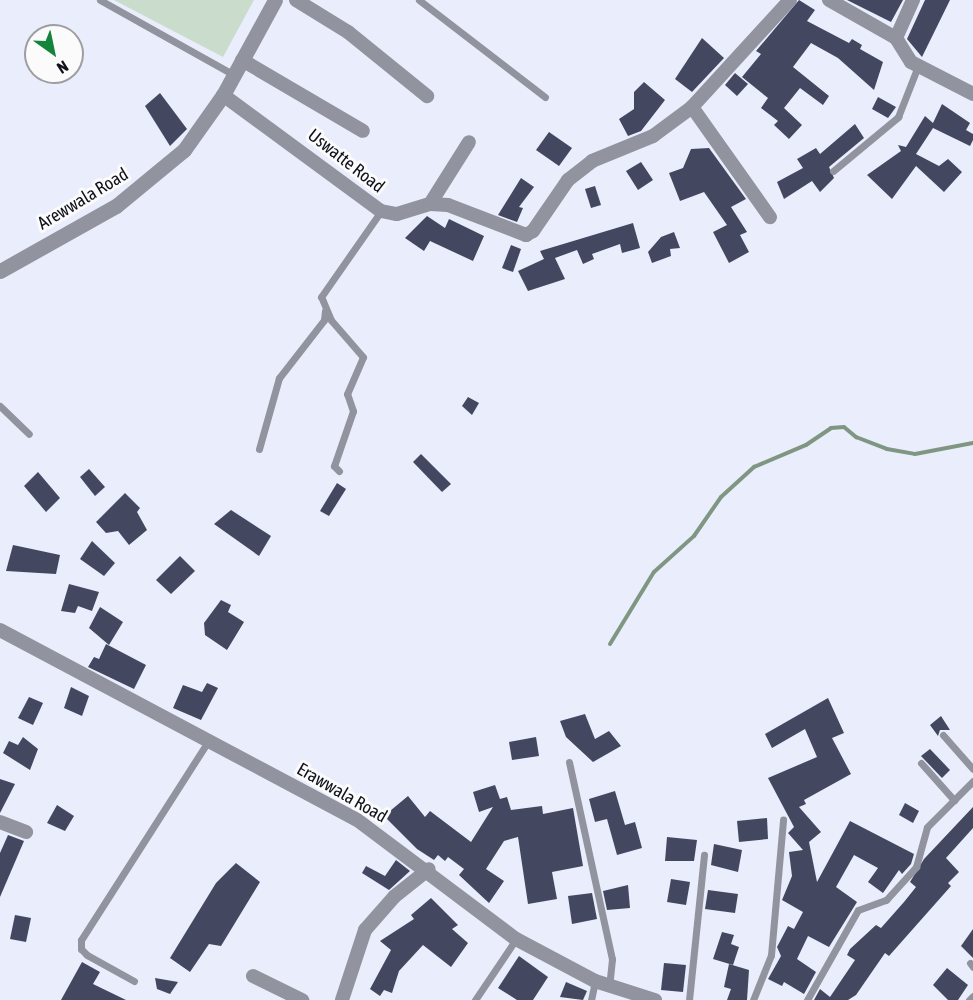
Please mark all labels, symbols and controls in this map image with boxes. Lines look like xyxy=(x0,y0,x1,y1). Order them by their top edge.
north arrow xyxy=(24,24,84,84)
text: N xyxy=(54,57,72,78)
street label: Uswatte Road xyxy=(303,124,389,198)
street label: Arewwala Road xyxy=(34,164,132,234)
street label: Erawwala Road xyxy=(293,758,391,828)

